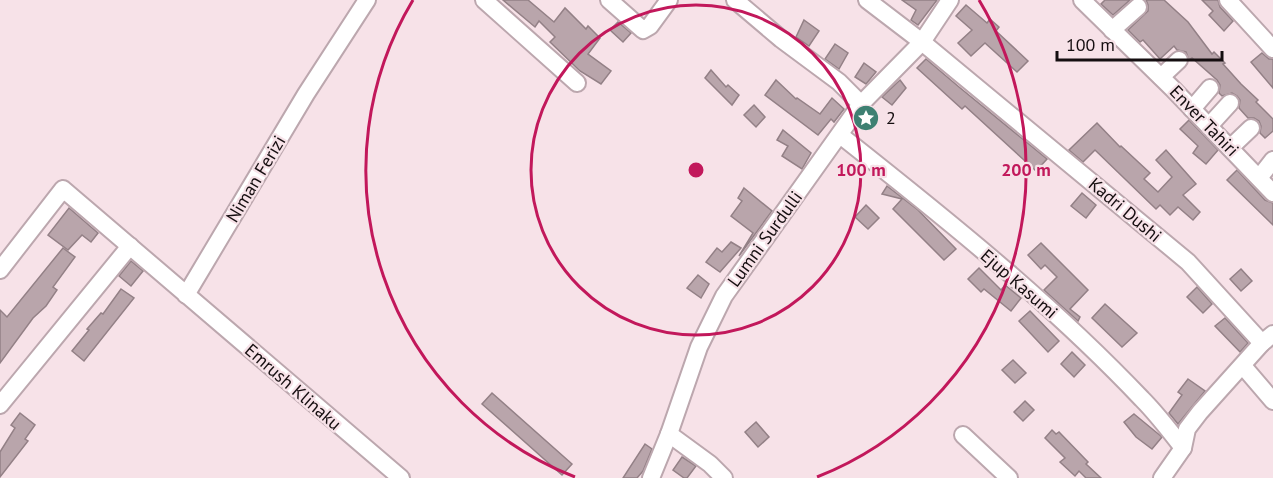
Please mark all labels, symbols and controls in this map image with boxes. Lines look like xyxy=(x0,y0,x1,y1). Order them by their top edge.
scale bar xyxy=(1057,24,1222,62)
text: 100 m xyxy=(1066,33,1115,56)
street label: Enver Tahiri xyxy=(1165,80,1244,161)
place icon: 2 xyxy=(851,103,881,133)
place label: 2 xyxy=(886,106,896,129)
street label: Niman Ferizi xyxy=(221,131,291,226)
text: 100 m xyxy=(836,158,886,181)
text: 200 m xyxy=(1001,158,1051,181)
centre of rings xyxy=(686,160,706,180)
street label: Kadri Dushi xyxy=(1084,172,1167,247)
street label: Lumni Surdulli xyxy=(722,186,807,291)
street label: Ejup Kasumi xyxy=(976,244,1063,323)
street label: Emrush Klinaku xyxy=(240,338,346,435)

